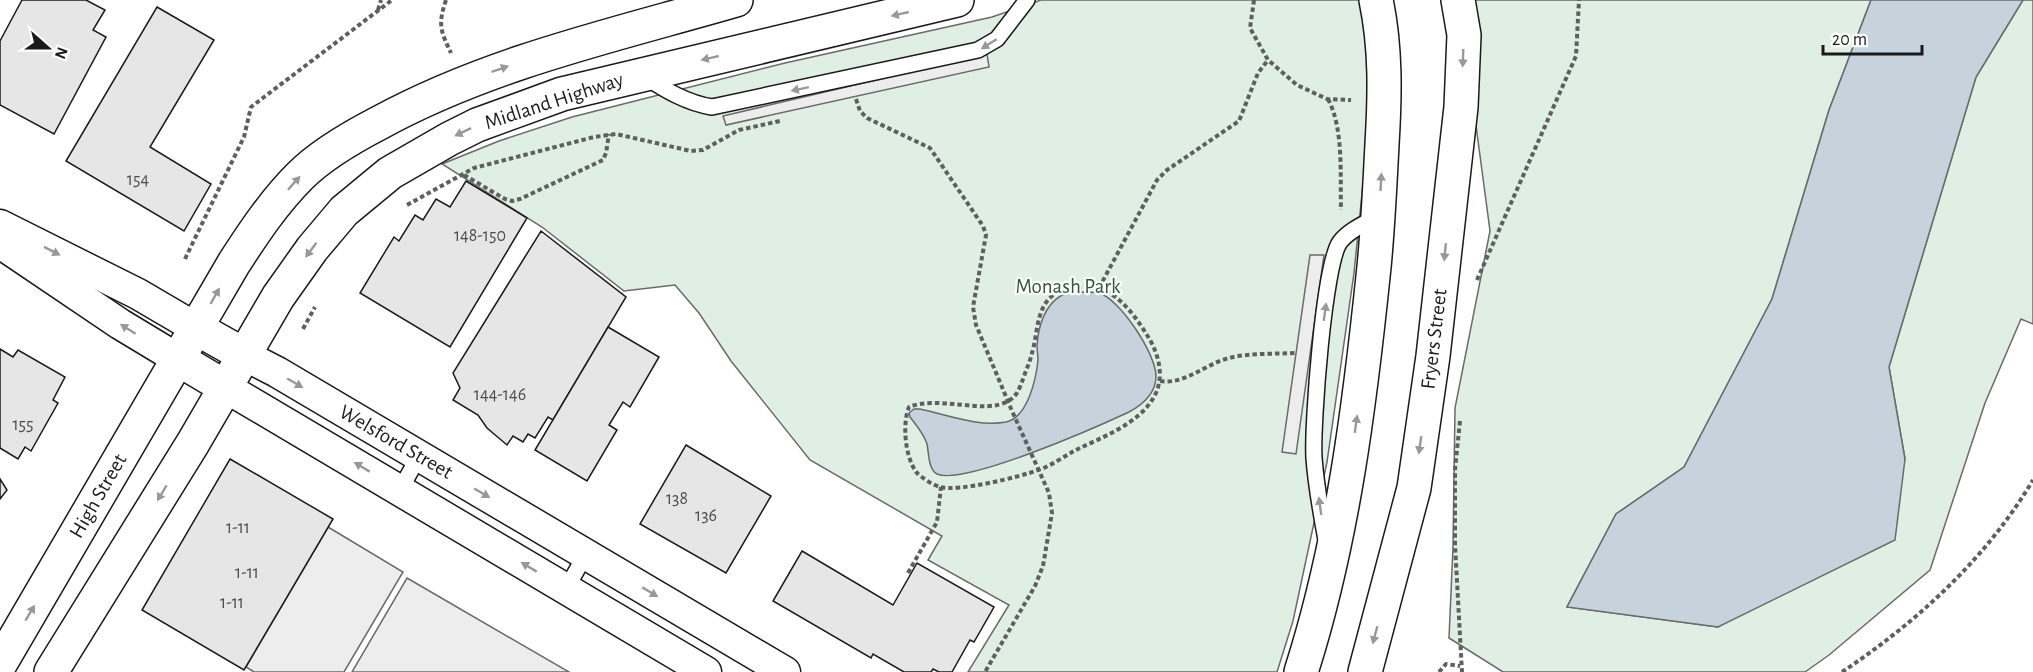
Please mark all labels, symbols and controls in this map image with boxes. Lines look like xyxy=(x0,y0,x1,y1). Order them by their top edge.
one-way arrow xyxy=(891,9,909,19)
north arrow xyxy=(18,18,78,78)
scale bar xyxy=(1823,18,1922,56)
text: 20 m xyxy=(1832,31,1867,49)
one-way arrow xyxy=(981,38,998,49)
text: N xyxy=(52,45,71,61)
one-way arrow xyxy=(1458,49,1467,68)
one-way arrow xyxy=(700,54,719,63)
one-way arrow xyxy=(491,63,509,73)
street label: Midland Highway xyxy=(482,69,626,133)
one-way arrow xyxy=(791,84,810,94)
one-way arrow xyxy=(455,127,472,137)
house number: 154 xyxy=(127,171,150,189)
one-way arrow xyxy=(1376,172,1385,191)
one-way arrow xyxy=(287,176,300,191)
house number: 148-150 xyxy=(454,227,506,245)
one-way arrow xyxy=(305,242,317,258)
one-way arrow xyxy=(1440,243,1449,262)
one-way arrow xyxy=(44,246,61,256)
park label: Monash Park xyxy=(1015,276,1121,297)
street label: Fryers Street xyxy=(1417,287,1451,390)
one-way arrow xyxy=(210,288,221,304)
one-way arrow xyxy=(1321,302,1330,321)
one-way arrow xyxy=(120,324,136,335)
one-way arrow xyxy=(287,378,303,389)
house number: 144-146 xyxy=(474,386,526,404)
street label: Welsford Street xyxy=(336,401,457,483)
one-way arrow xyxy=(1351,414,1360,433)
house number: 155 xyxy=(12,416,34,434)
one-way arrow xyxy=(1415,436,1424,455)
street label: High Street xyxy=(66,450,131,542)
one-way arrow xyxy=(354,462,370,473)
one-way arrow xyxy=(157,485,168,501)
one-way arrow xyxy=(474,487,490,498)
house number: 138 xyxy=(666,490,688,508)
one-way arrow xyxy=(1316,496,1325,515)
house number: 136 xyxy=(695,507,717,525)
house number: 1-11 xyxy=(226,519,250,537)
one-way arrow xyxy=(521,562,537,573)
house number: 1-11 xyxy=(235,564,259,582)
one-way arrow xyxy=(641,587,658,597)
house number: 1-11 xyxy=(220,594,244,612)
one-way arrow xyxy=(25,605,35,622)
one-way arrow xyxy=(1370,626,1379,644)

